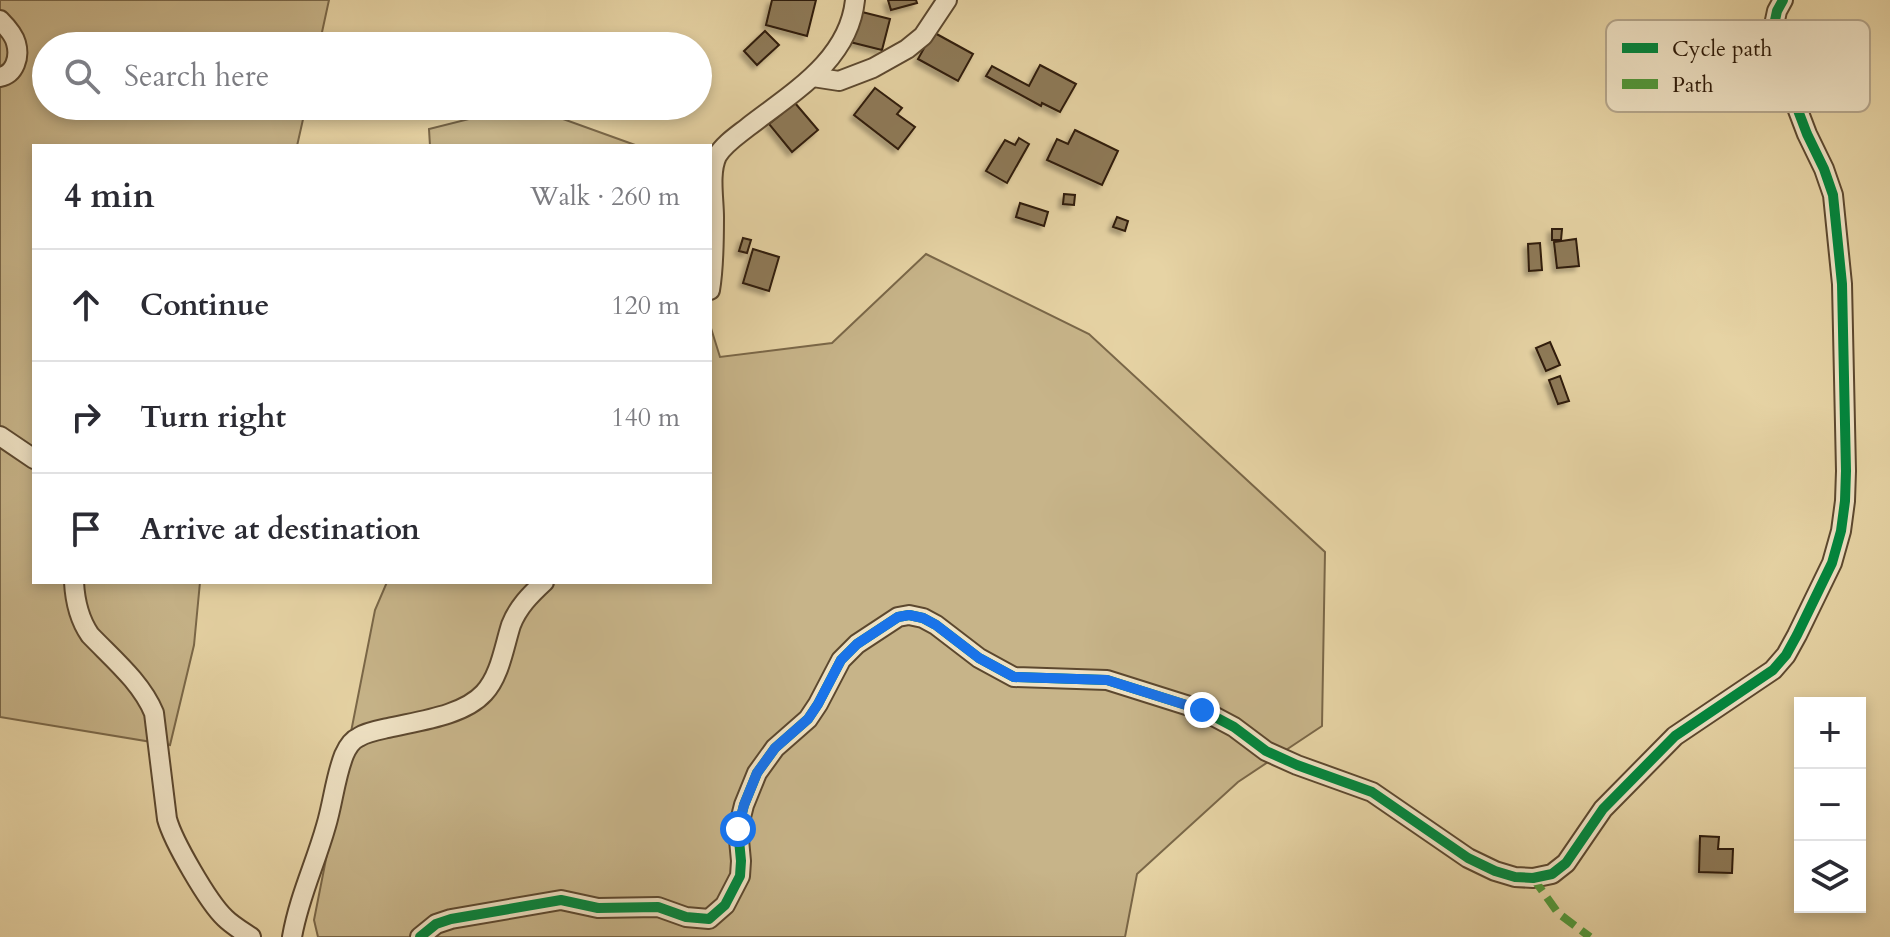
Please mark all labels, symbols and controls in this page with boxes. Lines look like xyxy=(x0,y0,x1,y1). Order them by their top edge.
legend xyxy=(1606,20,1870,112)
search box xyxy=(32,32,712,120)
text: Cycle path xyxy=(1672,34,1772,64)
icon: search xyxy=(60,54,104,98)
text: Search here xyxy=(124,56,269,97)
text: Path xyxy=(1672,70,1714,100)
text: 4 min xyxy=(64,173,155,219)
text: Walk · 260 m xyxy=(530,179,680,214)
icon: ahead xyxy=(64,283,108,327)
text: Continue xyxy=(140,285,269,326)
text: 120 m xyxy=(611,288,680,323)
icon: right xyxy=(64,395,108,439)
text: Turn right xyxy=(140,397,286,438)
text: 140 m xyxy=(611,400,680,435)
icon: arrive xyxy=(64,507,108,551)
text: Arrive at destination xyxy=(140,509,420,550)
route end xyxy=(1184,692,1220,728)
map controls xyxy=(1794,697,1866,913)
button: + xyxy=(1794,697,1866,769)
button: − xyxy=(1794,769,1866,841)
route start xyxy=(720,811,756,847)
button: layers xyxy=(1794,841,1866,913)

